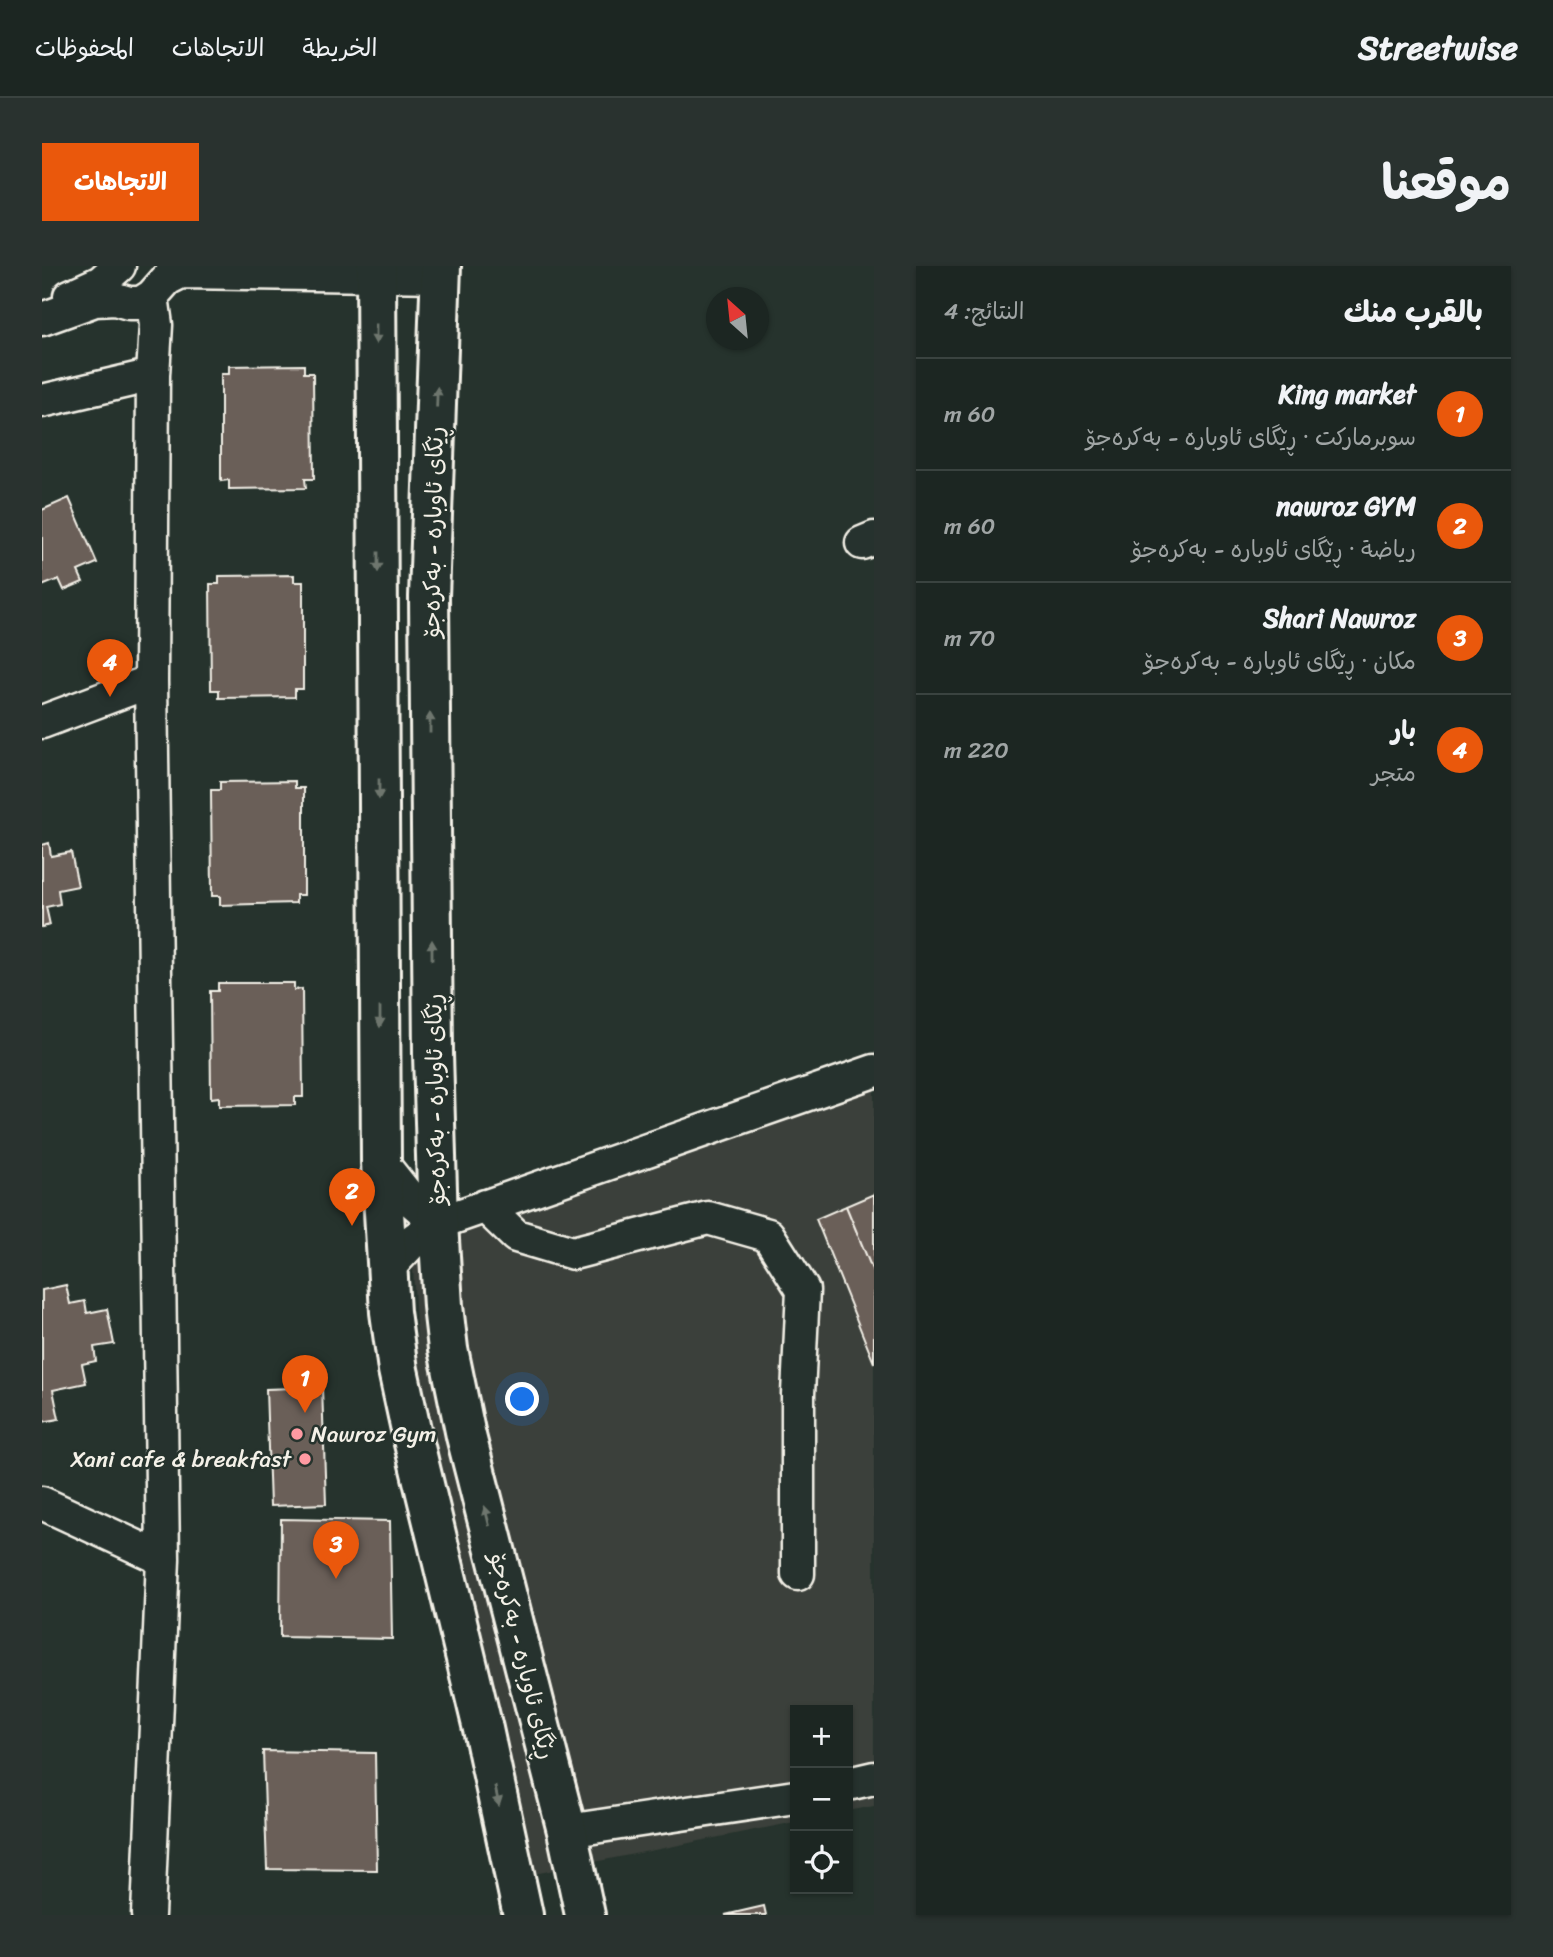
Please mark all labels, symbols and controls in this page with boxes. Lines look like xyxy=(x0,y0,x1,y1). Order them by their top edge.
text: Streetwise xyxy=(1358,19,1518,77)
text: المحفوظات xyxy=(35,27,134,69)
text: الاتجاهات xyxy=(172,27,265,69)
text: الخريطة xyxy=(303,27,377,69)
text: موقعنا xyxy=(1381,139,1511,226)
button: الاتجاهات xyxy=(42,143,199,221)
text: بالقرب منك xyxy=(1344,285,1483,339)
north arrow xyxy=(706,287,769,350)
text: النتائج: 4 xyxy=(944,291,1024,332)
one-way arrow xyxy=(370,323,382,345)
text: King market xyxy=(1279,371,1416,417)
one-way arrow xyxy=(431,386,442,408)
text: 60 m xyxy=(944,394,995,435)
text: 1 xyxy=(1455,394,1465,435)
text: سوبرماركت · ڕێگای ئاوبارە - بەکرەجۆ xyxy=(1086,417,1416,458)
street label: ڕێگای ئاوبارە - بەکرەجۆ xyxy=(411,426,456,640)
text: nawroz GYM xyxy=(1276,483,1416,529)
text: 60 m xyxy=(944,506,995,547)
text: 2 xyxy=(1453,506,1467,547)
text: رياضة · ڕێگای ئاوبارە - بەکرەجۆ xyxy=(1132,529,1416,570)
one-way arrow xyxy=(372,551,383,573)
text: Shari Nawroz xyxy=(1263,595,1416,641)
text: 70 m xyxy=(944,618,995,659)
text: 3 xyxy=(1454,618,1466,659)
pin: 4 xyxy=(87,639,133,697)
text: مكان · ڕێگای ئاوبارە - بەکرەجۆ xyxy=(1144,641,1416,682)
text: بار xyxy=(1391,707,1416,753)
one-way arrow xyxy=(424,712,436,734)
text: 220 m xyxy=(944,730,1009,771)
text: 4 xyxy=(1453,730,1467,771)
text: متجر xyxy=(1371,753,1416,794)
one-way arrow xyxy=(373,778,385,800)
one-way arrow xyxy=(426,939,438,961)
street label: ڕێگای ئاوبارە - بەکرەجۆ xyxy=(413,993,458,1207)
one-way arrow xyxy=(374,1006,386,1028)
pin: 2 xyxy=(329,1168,375,1226)
pin: 1 xyxy=(282,1355,328,1413)
your location xyxy=(505,1382,539,1416)
place label: Nawroz Gym xyxy=(311,1414,436,1455)
marker: Nawroz Gym xyxy=(289,1426,305,1442)
place label: Xani cafe & breakfast xyxy=(70,1439,293,1480)
marker: Xani cafe & breakfast xyxy=(297,1451,313,1467)
one-way arrow xyxy=(481,1505,492,1527)
pin: 3 xyxy=(313,1521,359,1579)
street label: ڕێگای ئاوبارە - بەکرەجۆ xyxy=(477,1547,568,1764)
map controls xyxy=(790,1705,853,1894)
button: + xyxy=(790,1705,853,1768)
button: − xyxy=(790,1768,853,1831)
one-way arrow xyxy=(492,1785,503,1807)
button: locate xyxy=(790,1831,853,1894)

